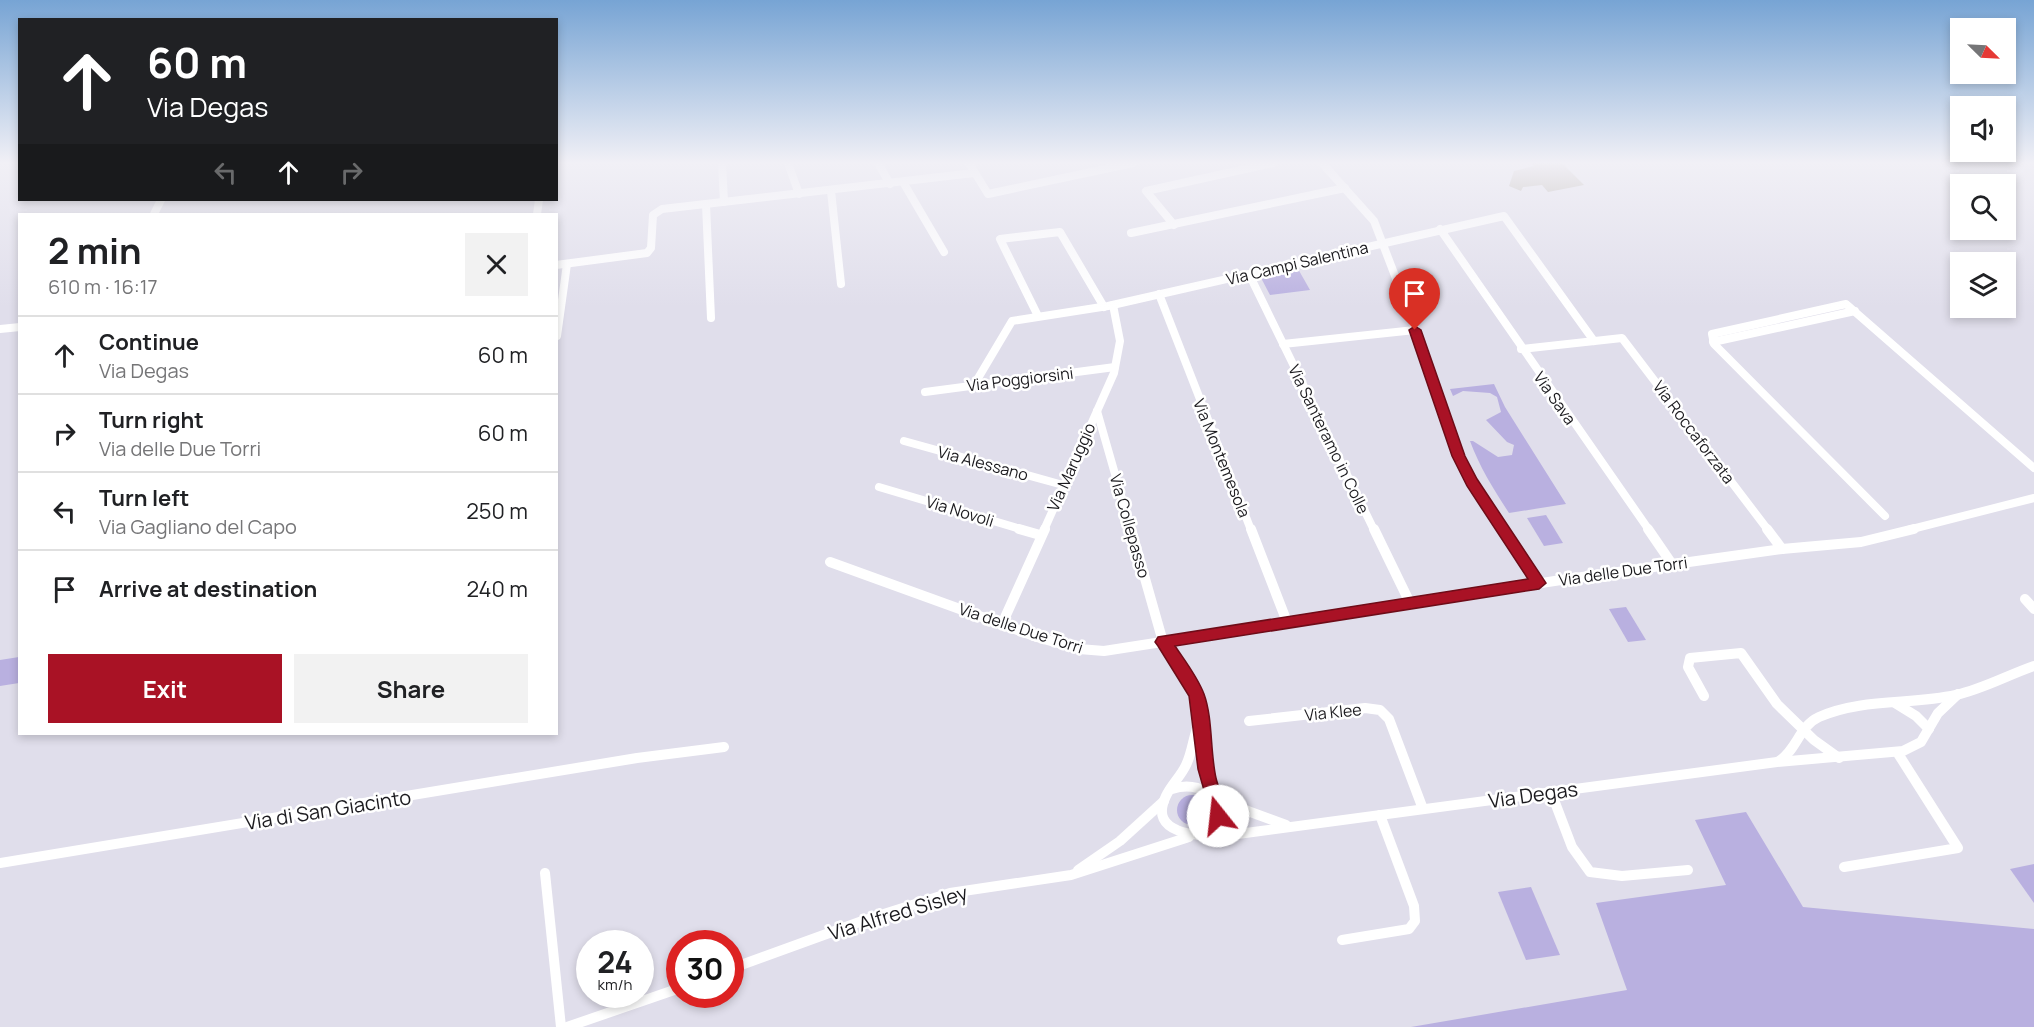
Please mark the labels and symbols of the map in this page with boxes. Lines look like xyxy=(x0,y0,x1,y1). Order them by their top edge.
north arrow xyxy=(1950,18,2016,84)
street label: Via Campi Salentina xyxy=(1224,236,1370,290)
pin xyxy=(1389,268,1440,330)
street label: Via Santeramo in Colle xyxy=(1283,361,1375,517)
street label: Via Poggiorsini xyxy=(965,362,1075,396)
street label: Via Sava xyxy=(1529,367,1581,429)
street label: Via Roccaforzata xyxy=(1648,376,1740,488)
street label: Via Montemesola xyxy=(1188,395,1256,521)
street label: Via Maruggio xyxy=(1042,419,1100,515)
street label: Via Alessano xyxy=(935,440,1031,486)
street label: Via Collepasso xyxy=(1105,471,1155,581)
street label: Via Novoli xyxy=(923,490,997,532)
street label: Via delle Due Torri xyxy=(1557,551,1689,591)
street label: Via delle Due Torri xyxy=(956,597,1086,659)
street label: Via Klee xyxy=(1303,698,1363,726)
street label: Via Degas xyxy=(1486,775,1579,814)
street label: Via di San Giacinto xyxy=(243,783,413,836)
position arrow xyxy=(1186,784,1250,848)
street label: Via Alfred Sisley xyxy=(825,878,971,947)
speed limit sign: 30 xyxy=(666,930,744,1008)

